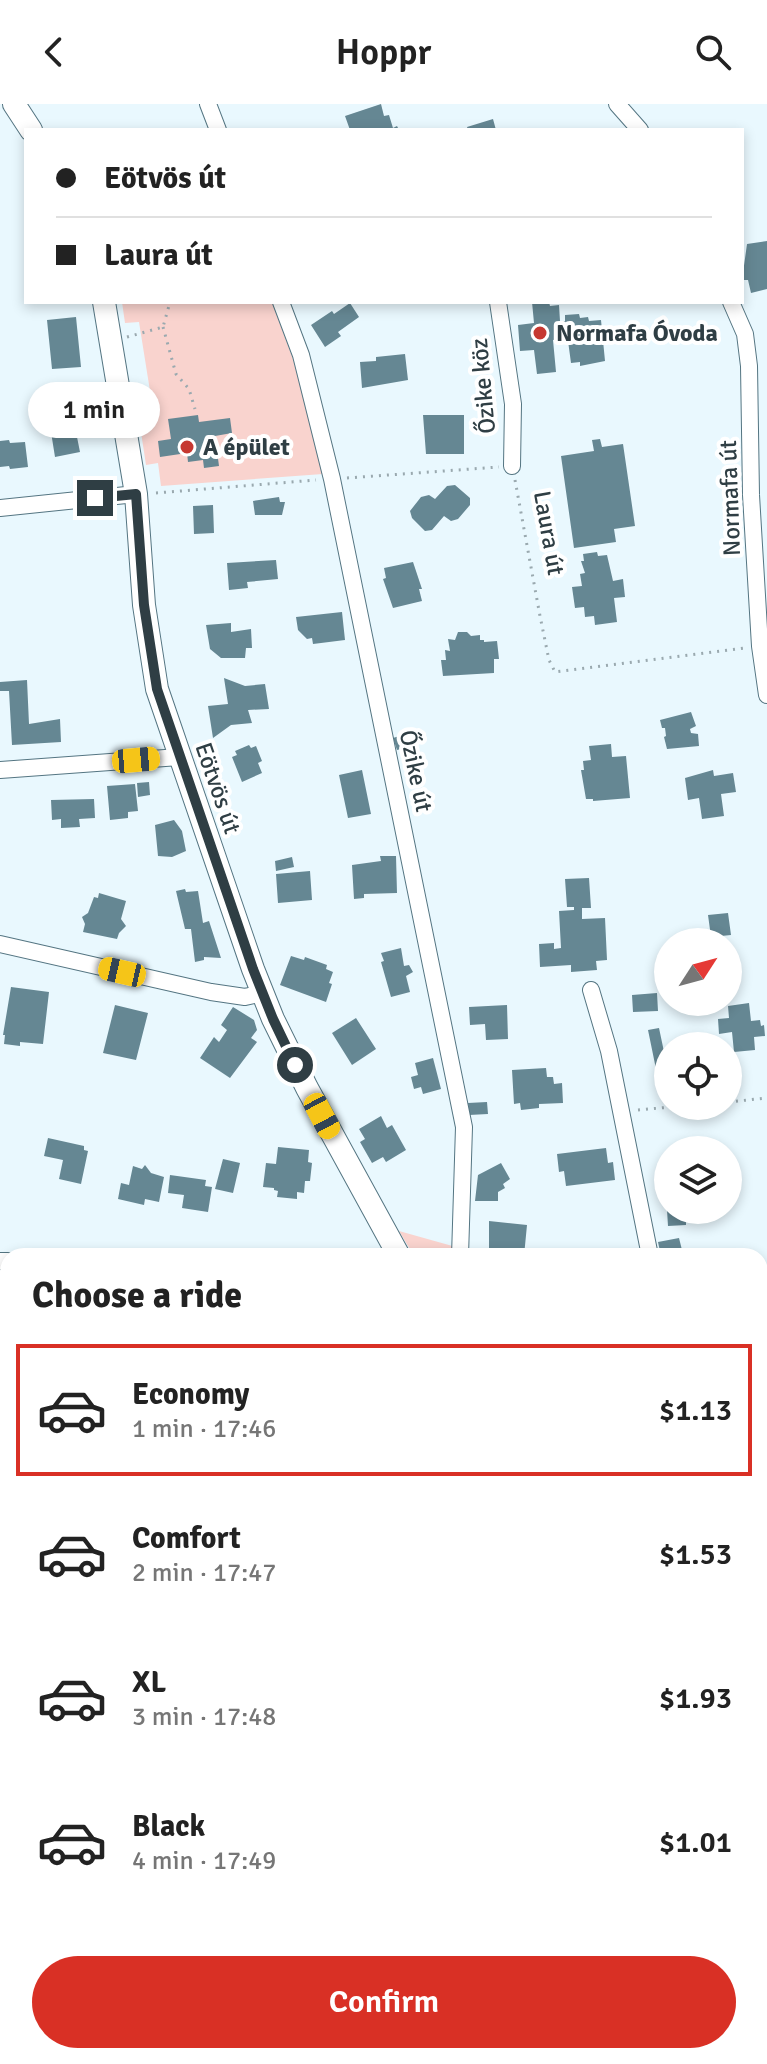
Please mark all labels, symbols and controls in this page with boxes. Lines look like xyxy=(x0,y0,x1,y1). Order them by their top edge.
icon: back xyxy=(32,30,76,74)
text: Hoppr xyxy=(336,30,431,75)
icon: search xyxy=(691,30,735,74)
text: Eötvös út xyxy=(104,160,226,197)
text: Laura út xyxy=(104,237,213,274)
place label: Normafa Óvoda xyxy=(556,318,718,348)
marker: Normafa Óvoda xyxy=(531,324,549,342)
street label: Őzike köz xyxy=(464,337,502,435)
callout: 1 min xyxy=(29,382,161,438)
text: 1 min xyxy=(63,394,125,426)
place label: A épület xyxy=(203,432,290,462)
marker: A épület xyxy=(178,438,196,456)
street label: Normafa út xyxy=(713,440,747,556)
route end xyxy=(77,480,113,516)
street label: Laura út xyxy=(527,488,571,578)
street label: Őzike út xyxy=(393,727,439,815)
street label: Eötvös út xyxy=(188,738,248,838)
car xyxy=(111,746,161,774)
north arrow xyxy=(654,928,742,1016)
map controls xyxy=(654,928,742,1224)
car xyxy=(96,955,148,989)
button: locate xyxy=(654,1032,742,1120)
route start xyxy=(277,1047,313,1083)
car xyxy=(300,1089,344,1143)
button: layers xyxy=(654,1136,742,1224)
text: Choose a ride xyxy=(32,1273,242,1318)
icon: car xyxy=(36,1374,108,1446)
text: Economy xyxy=(132,1376,249,1413)
text: $1.13 xyxy=(659,1392,732,1429)
text: 1 min · 17:46 xyxy=(132,1413,276,1445)
icon: car xyxy=(36,1518,108,1590)
text: Comfort xyxy=(132,1520,241,1557)
text: $1.53 xyxy=(659,1536,732,1573)
text: 2 min · 17:47 xyxy=(132,1557,276,1589)
icon: car xyxy=(36,1662,108,1734)
text: XL xyxy=(132,1664,166,1701)
text: $1.93 xyxy=(659,1680,732,1717)
text: 3 min · 17:48 xyxy=(132,1701,276,1733)
icon: car xyxy=(36,1806,108,1878)
text: Black xyxy=(132,1808,205,1845)
text: $1.01 xyxy=(659,1824,732,1861)
text: 4 min · 17:49 xyxy=(132,1845,276,1877)
button: Confirm xyxy=(32,1956,736,2048)

